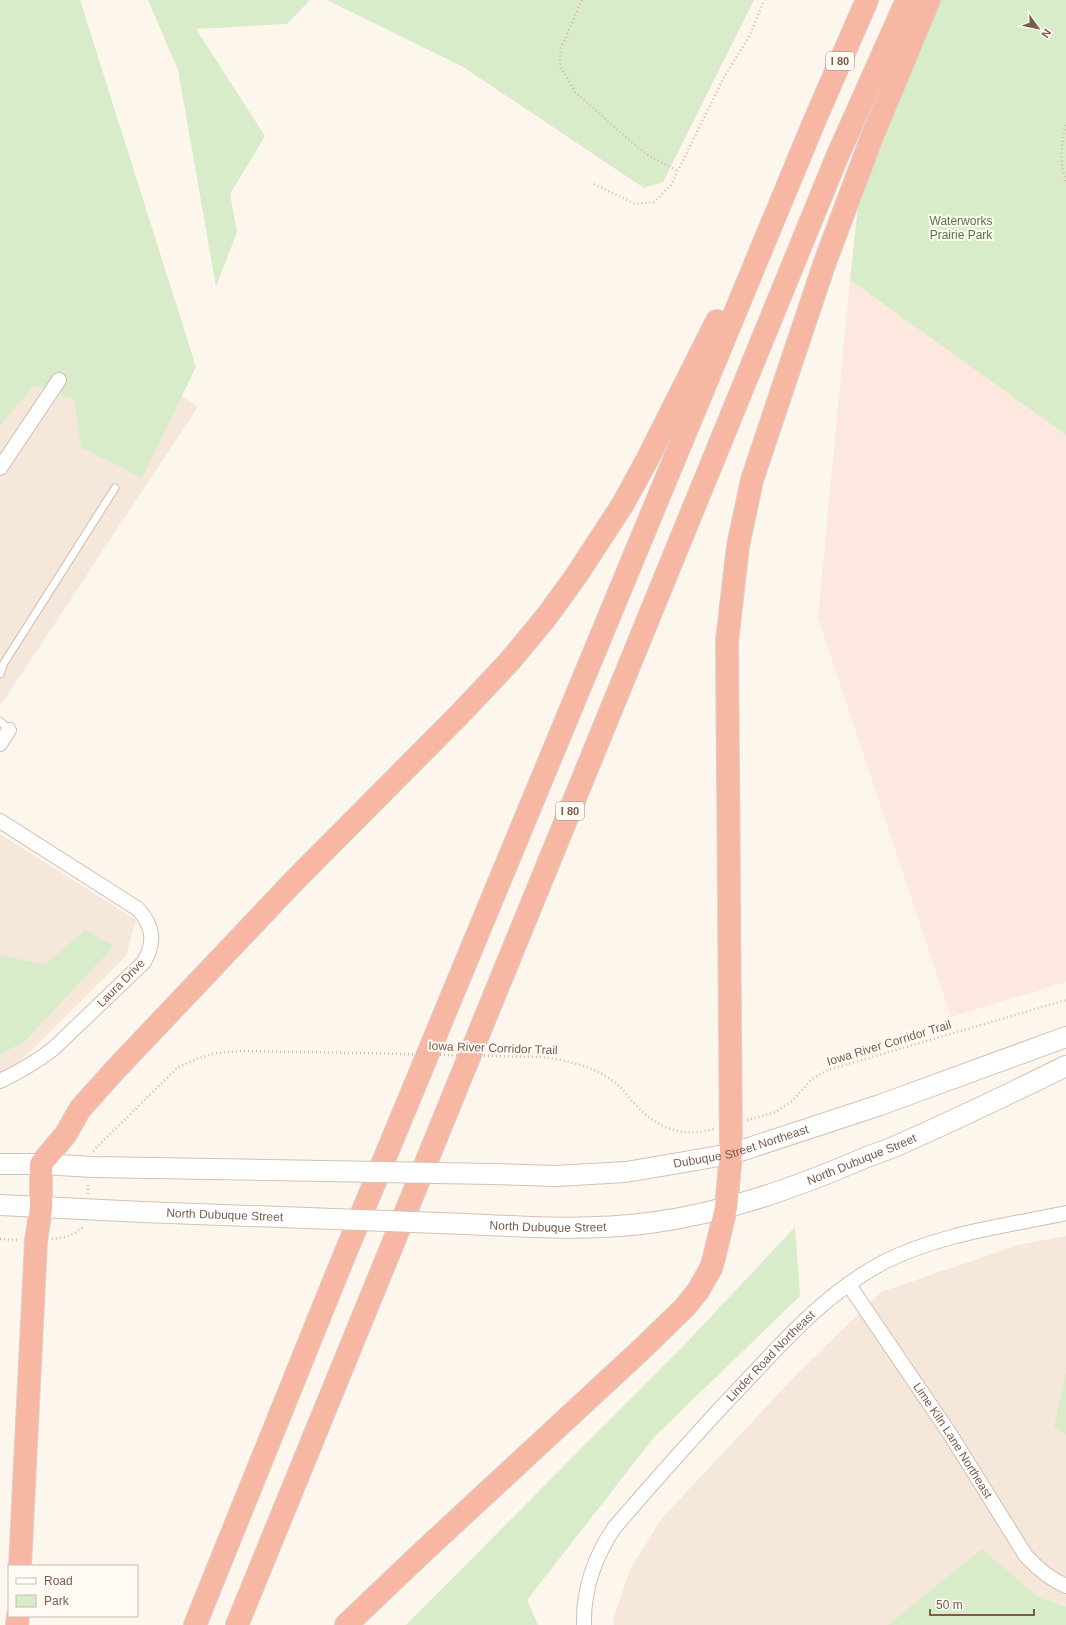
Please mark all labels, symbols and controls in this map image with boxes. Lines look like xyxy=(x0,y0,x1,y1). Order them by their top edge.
north arrow xyxy=(1018,8,1058,48)
text: N xyxy=(1039,27,1054,40)
road number: I 80 xyxy=(826,52,854,70)
park label: Waterworks Prairie Park xyxy=(930,214,993,242)
road number: I 80 xyxy=(556,802,584,820)
street label: Laura Drive xyxy=(94,956,148,1010)
street label: Iowa River Corridor Trail xyxy=(825,1017,953,1069)
street label: Iowa River Corridor Trail xyxy=(428,1039,558,1057)
street label: Dubuque Street Northeast xyxy=(672,1122,811,1171)
street label: North Dubuque Street xyxy=(805,1131,919,1188)
street label: North Dubuque Street xyxy=(166,1206,284,1224)
street label: North Dubuque Street xyxy=(489,1218,607,1235)
street label: Linder Road Northeast xyxy=(724,1307,818,1404)
street label: Lime Kiln Lane Northeast xyxy=(910,1380,996,1501)
legend xyxy=(8,1565,138,1617)
text: Road xyxy=(44,1574,73,1588)
scale bar xyxy=(930,1591,1034,1617)
text: Park xyxy=(44,1594,70,1608)
text: 50 m xyxy=(936,1598,963,1612)

